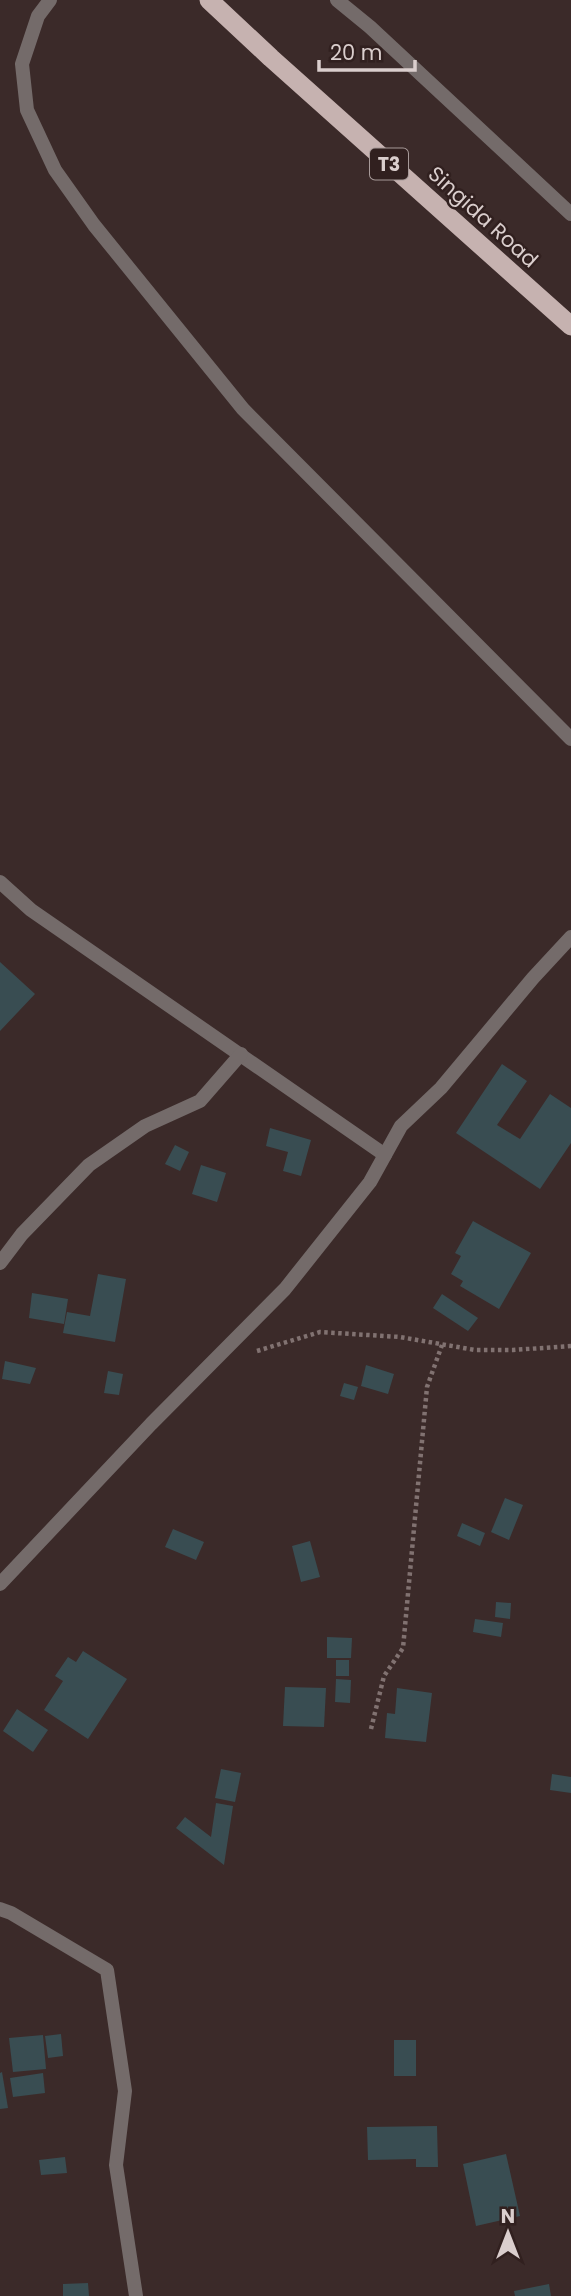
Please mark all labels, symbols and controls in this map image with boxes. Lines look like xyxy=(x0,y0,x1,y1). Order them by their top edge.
scale bar xyxy=(319,28,415,72)
text: 20 m xyxy=(330,38,383,67)
road number: T3 xyxy=(370,148,408,180)
street label: Singida Road xyxy=(422,159,545,274)
north arrow xyxy=(473,2198,543,2268)
text: N xyxy=(501,2203,515,2230)

